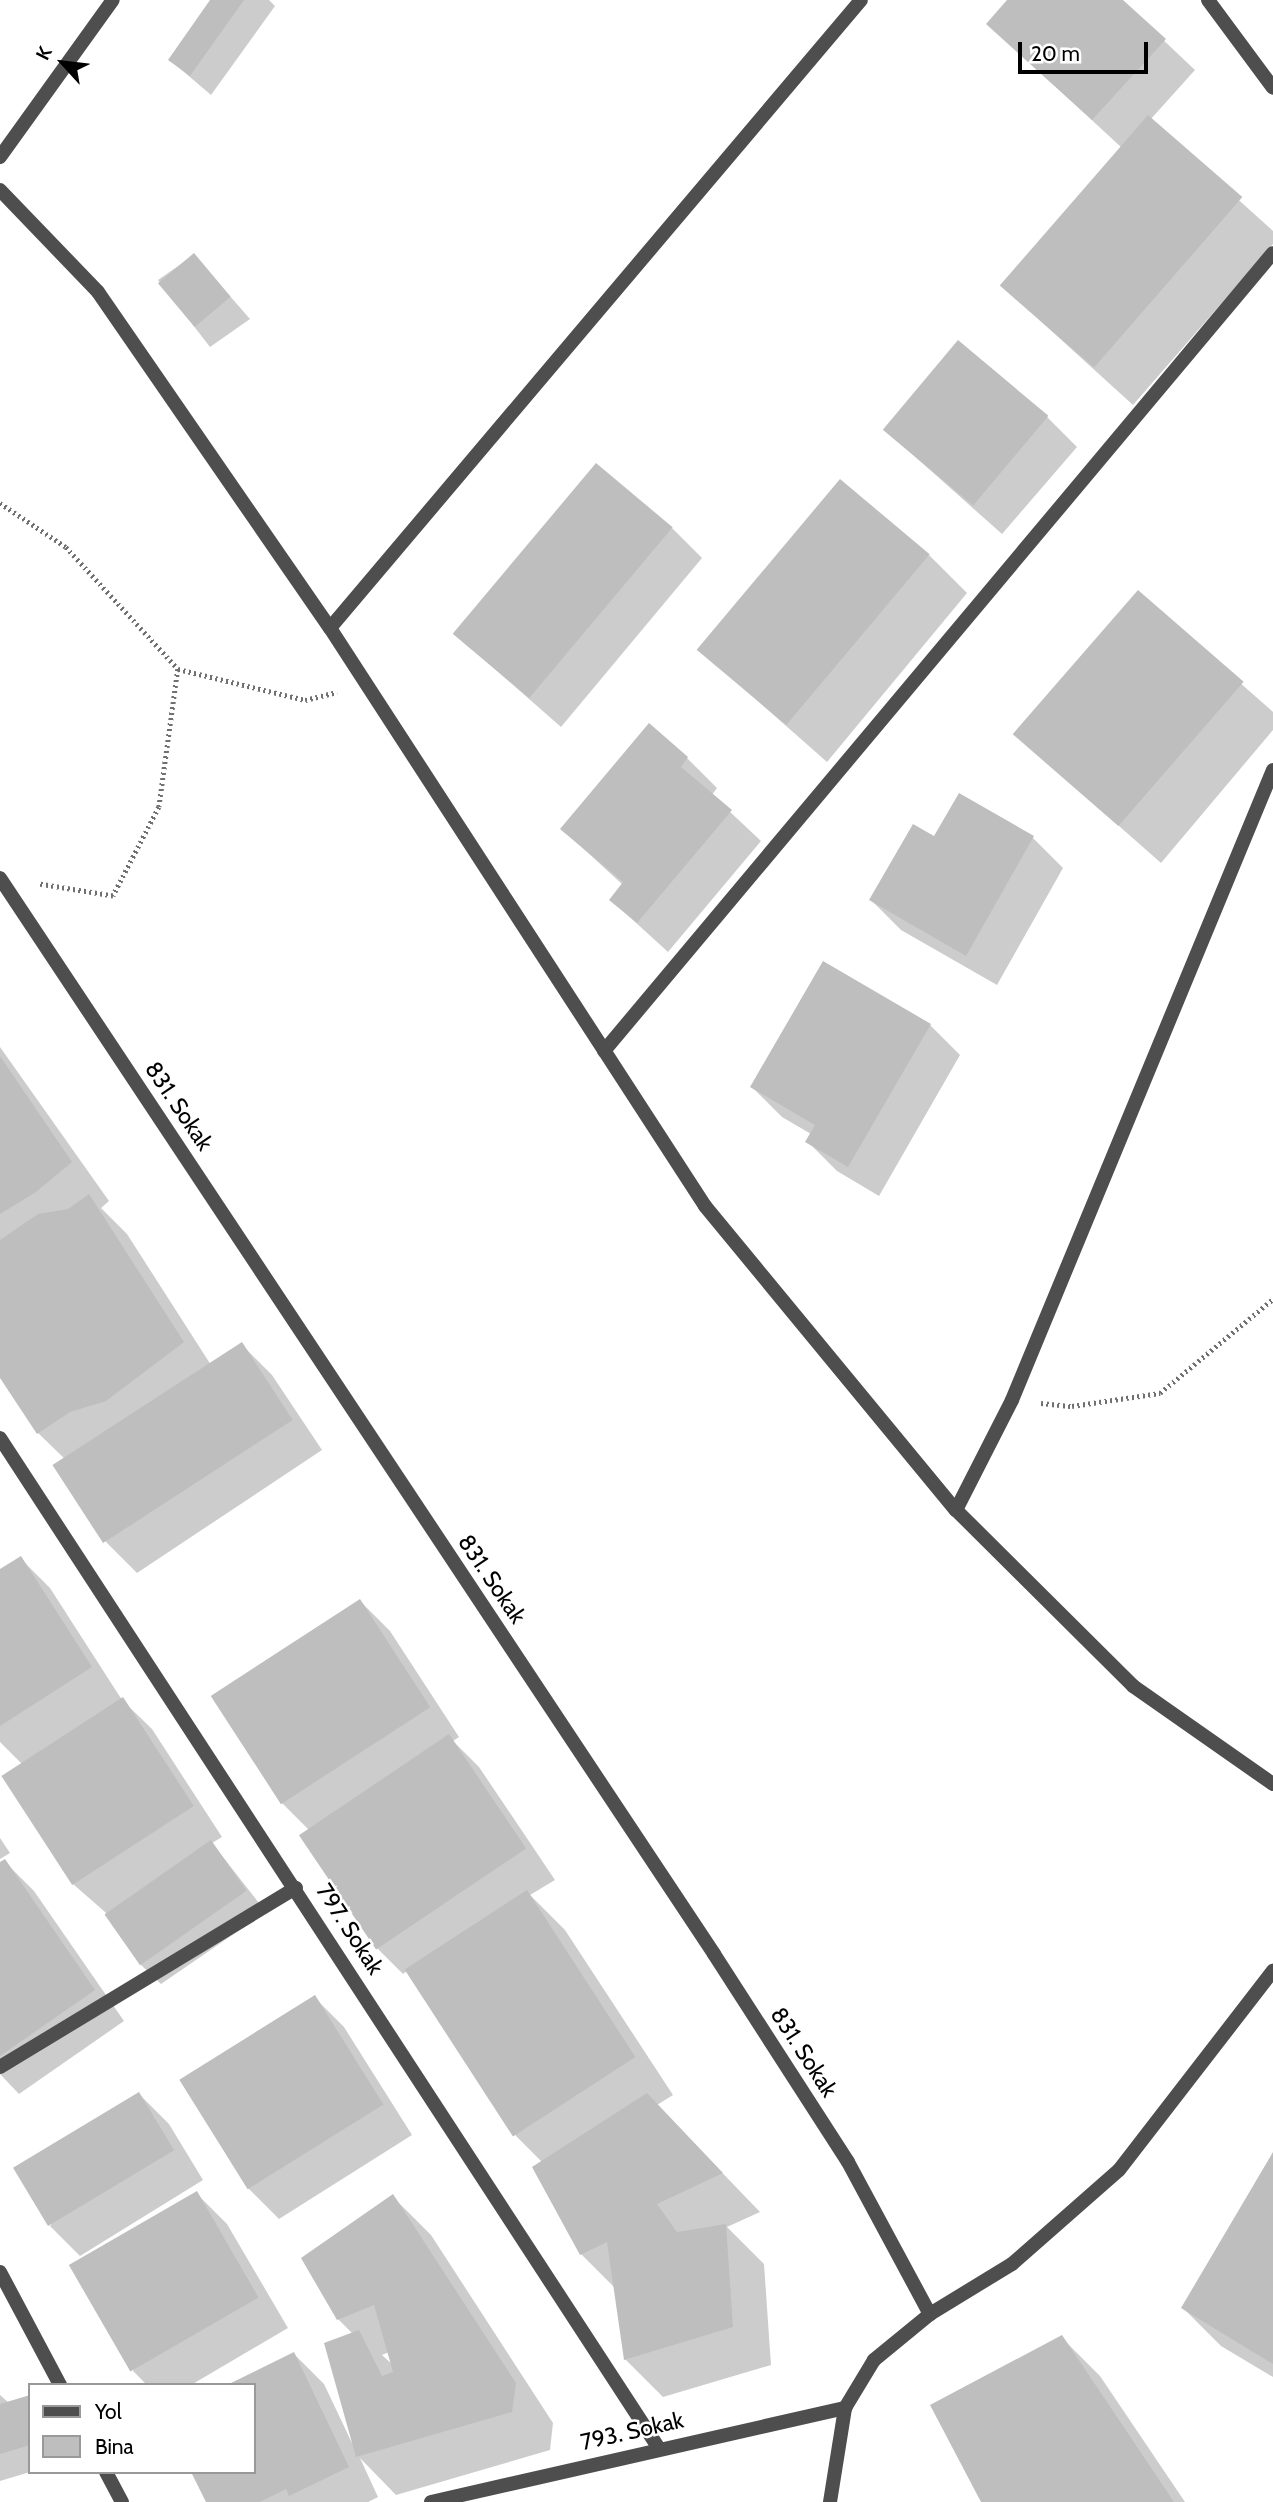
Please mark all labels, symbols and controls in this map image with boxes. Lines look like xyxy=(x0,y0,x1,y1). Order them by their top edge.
north arrow xyxy=(28,28,98,98)
scale bar xyxy=(1021,28,1150,72)
text: 20 m xyxy=(1031,41,1080,66)
text: K xyxy=(31,43,57,64)
street label: 831. Sokak xyxy=(139,1056,219,1156)
street label: 831. Sokak xyxy=(452,1529,532,1629)
street label: 797. Sokak xyxy=(310,1878,390,1980)
street label: 831. Sokak xyxy=(765,2002,843,2102)
legend xyxy=(28,2383,256,2474)
text: Yol xyxy=(95,2399,122,2424)
street label: 793. Sokak xyxy=(578,2406,686,2456)
text: Bina xyxy=(95,2434,134,2459)

